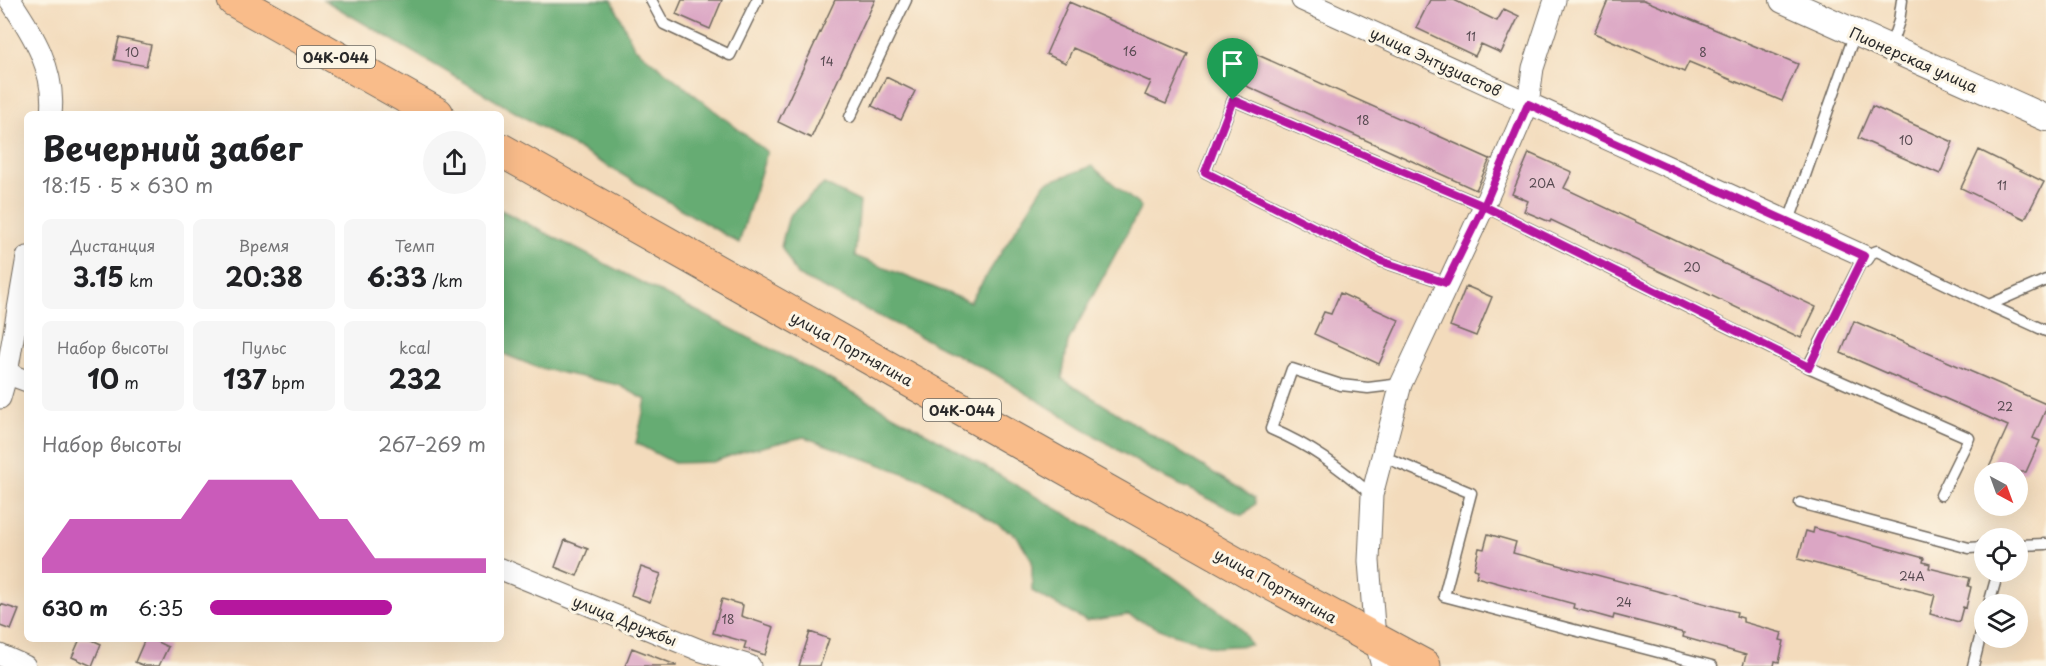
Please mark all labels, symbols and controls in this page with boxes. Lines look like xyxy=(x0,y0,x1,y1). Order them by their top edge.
street label: Пионерская улица xyxy=(1846,20,1982,98)
street label: улица Энтузиастов xyxy=(1367,21,1506,102)
house number: 11 xyxy=(1466,27,1476,45)
pin xyxy=(1207,38,1258,100)
house number: 16 xyxy=(1123,42,1137,60)
house number: 10 xyxy=(125,43,139,61)
house number: 8 xyxy=(1699,43,1707,61)
road number: 04К-044 xyxy=(297,46,375,68)
icon: arrive xyxy=(1216,47,1249,80)
house number: 14 xyxy=(820,52,834,70)
house number: 18 xyxy=(1357,111,1369,129)
text: Вечерний забег xyxy=(42,122,302,172)
button: share xyxy=(423,131,486,194)
house number: 10 xyxy=(1899,131,1913,149)
text: 18:15 · 5 × 630 m xyxy=(42,170,213,200)
house number: 20А xyxy=(1529,174,1555,192)
house number: 11 xyxy=(1997,176,2007,194)
text: Дистанция xyxy=(71,233,155,257)
text: Время xyxy=(238,233,290,257)
text: Темп xyxy=(395,233,435,257)
text: 3.15 xyxy=(73,257,124,296)
text: 20:38 xyxy=(225,257,303,296)
text: 6:33 xyxy=(367,257,427,296)
house number: 20 xyxy=(1683,258,1701,276)
text: km xyxy=(124,268,153,292)
text: /km xyxy=(427,268,463,292)
street label: улица Портнягина xyxy=(786,305,918,392)
text: Набор высоты xyxy=(57,335,169,359)
text: Пульс xyxy=(241,335,287,359)
text: kcal xyxy=(399,335,431,359)
text: 10 xyxy=(87,359,119,398)
text: 137 xyxy=(223,359,267,398)
text: 232 xyxy=(389,359,441,398)
text: m xyxy=(119,370,139,394)
text: bpm xyxy=(267,370,305,394)
house number: 22 xyxy=(1997,397,2013,415)
road number: 04К-044 xyxy=(923,399,1001,421)
text: Набор высоты xyxy=(42,429,182,459)
text: 267–269 m xyxy=(378,429,486,459)
north arrow xyxy=(1974,462,2028,516)
map controls xyxy=(1974,462,2028,648)
button: locate xyxy=(1974,528,2028,582)
street label: улица Портнягина xyxy=(1210,542,1342,629)
house number: 24А xyxy=(1899,567,1925,585)
street label: улица Дружбы xyxy=(570,589,680,651)
text: 630 m xyxy=(42,593,108,623)
text: 6:35 xyxy=(138,593,183,623)
house number: 24 xyxy=(1616,593,1632,611)
button: layers xyxy=(1974,594,2028,648)
house number: 18 xyxy=(722,610,734,628)

